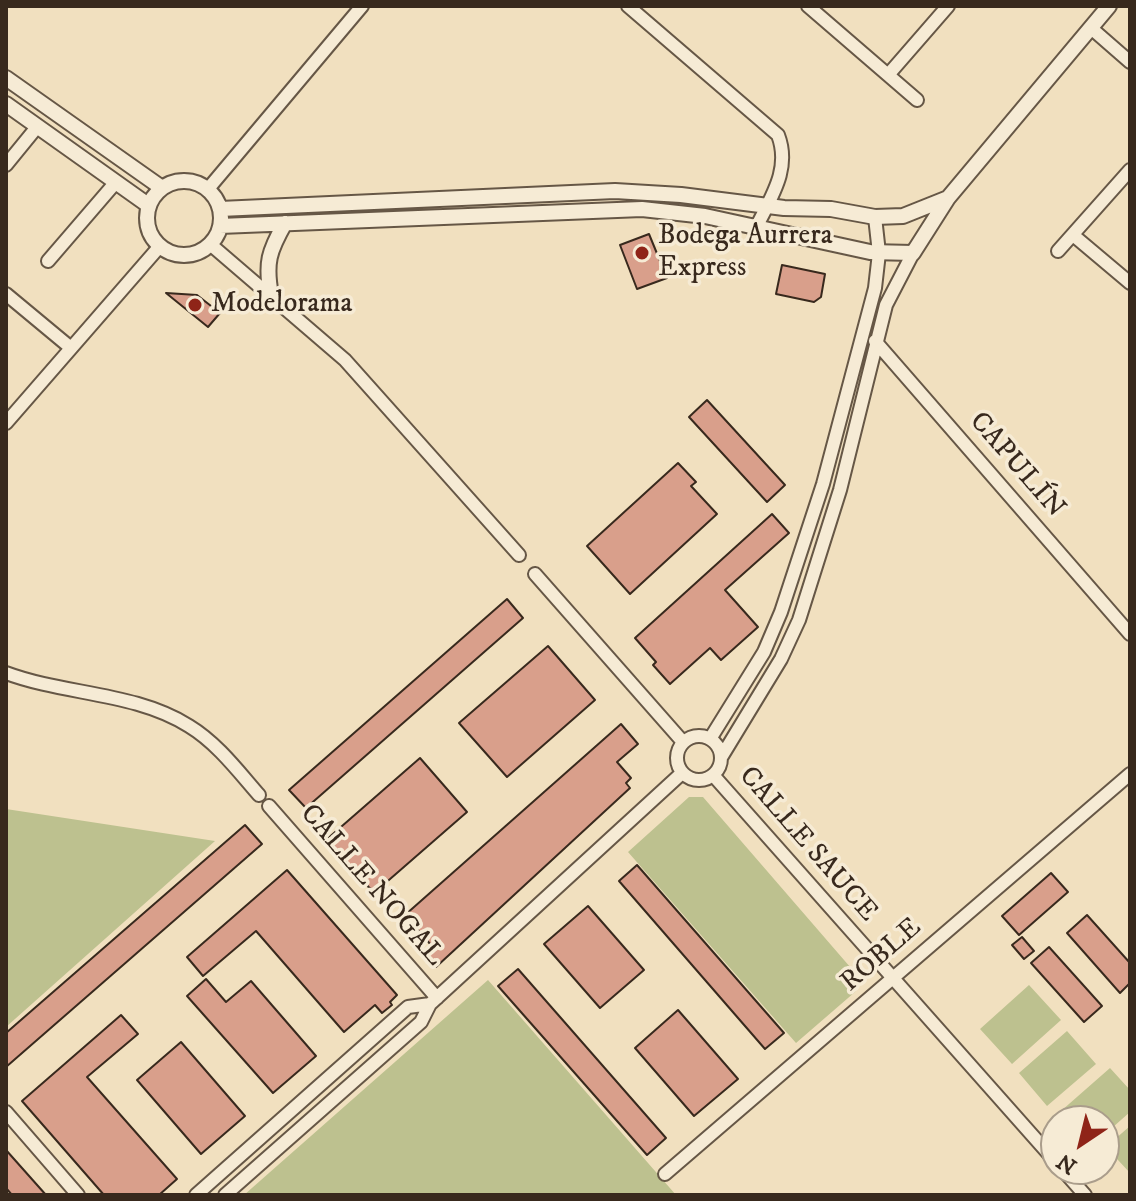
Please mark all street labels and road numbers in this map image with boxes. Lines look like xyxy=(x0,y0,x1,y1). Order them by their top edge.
street label: CAPULÍN xyxy=(961,406,1071,526)
street label: CALLE SAUCE xyxy=(731,761,883,929)
street label: CALLE NOGAL xyxy=(292,798,450,974)
street label: ROBLE xyxy=(835,912,929,1000)

